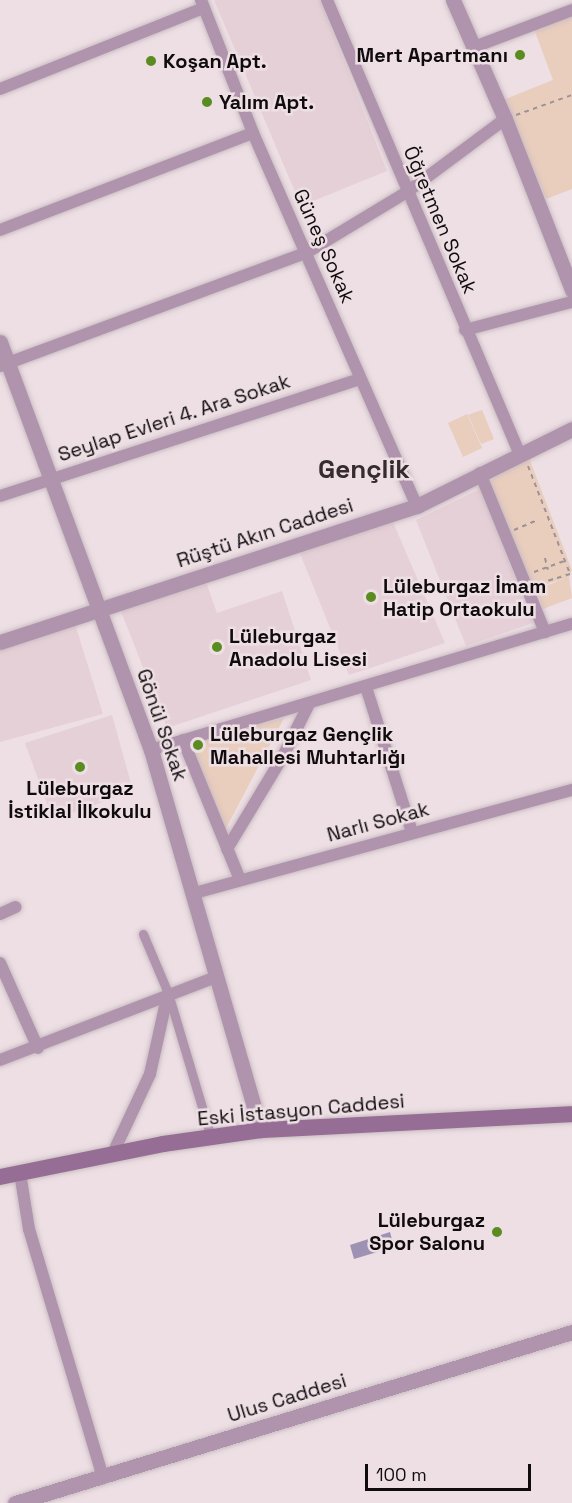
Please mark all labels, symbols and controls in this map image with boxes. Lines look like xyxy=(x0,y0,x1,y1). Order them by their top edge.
place label: Mert Apartmanı xyxy=(356,43,508,67)
marker: Mert Apartmanı xyxy=(513,48,527,62)
place label: Koşan Apt. xyxy=(163,49,267,73)
marker: Koşan Apt. xyxy=(144,54,158,68)
place label: Yalım Apt. xyxy=(219,90,314,114)
marker: Yalım Apt. xyxy=(200,95,214,109)
street label: Öğretmen Sokak xyxy=(398,143,482,297)
street label: Güneş Sokak xyxy=(288,185,360,307)
street label: Seylap Evleri 4. Ara Sokak xyxy=(54,369,294,467)
district label: Gençlik xyxy=(318,454,410,486)
street label: Rüştü Akın Caddesi xyxy=(174,493,356,573)
place label: Lüleburgaz İmam Hatip Ortaokulu xyxy=(383,574,546,621)
marker: Lüleburgaz İmam Hatip Ortaokulu xyxy=(364,590,378,604)
place label: Lüleburgaz Anadolu Lisesi xyxy=(229,624,367,671)
marker: Lüleburgaz Anadolu Lisesi xyxy=(210,640,224,654)
street label: Gönül Sokak xyxy=(132,666,192,784)
place label: Lüleburgaz Gençlik Mahallesi Muhtarlığı xyxy=(210,722,405,769)
marker: Lüleburgaz Gençlik Mahallesi Muhtarlığı xyxy=(191,738,205,752)
marker: Lüleburgaz İstiklal İlkokulu xyxy=(73,760,87,774)
place label: Lüleburgaz İstiklal İlkokulu xyxy=(8,776,152,823)
street label: Narlı Sokak xyxy=(324,797,432,847)
street label: Eski İstasyon Caddesi xyxy=(196,1089,406,1131)
place label: Lüleburgaz Spor Salonu xyxy=(369,1208,485,1255)
marker: Lüleburgaz Spor Salonu xyxy=(490,1225,504,1239)
street label: Ulus Caddesi xyxy=(225,1369,349,1427)
scale bar xyxy=(368,1452,534,1490)
text: 100 m xyxy=(376,1463,427,1486)

